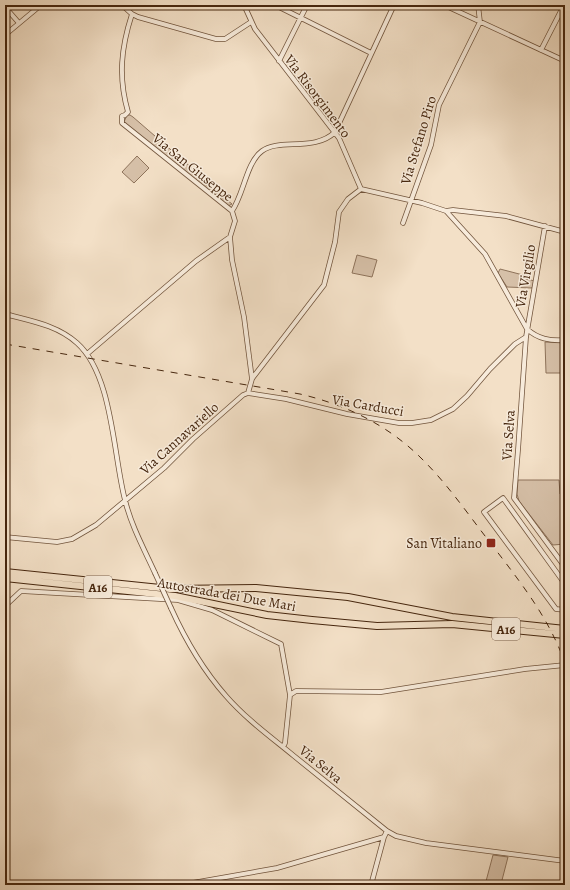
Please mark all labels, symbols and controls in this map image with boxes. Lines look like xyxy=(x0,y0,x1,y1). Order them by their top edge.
street label: Via Risorgimento xyxy=(279,50,355,142)
street label: Via Stefano Piro xyxy=(396,94,441,188)
street label: Via San Giuseppe xyxy=(148,128,237,206)
street label: Via Virgilio xyxy=(510,243,540,310)
street label: Via Carducci xyxy=(330,390,405,421)
street label: Via Cannavariello xyxy=(135,398,223,480)
street label: Via Selva xyxy=(497,409,520,462)
place label: San Vitaliano xyxy=(406,534,482,553)
marker: San Vitaliano xyxy=(485,537,497,549)
street label: Autostrada dei Due Mari xyxy=(155,573,298,616)
road number: A16 xyxy=(84,576,112,598)
road number: A16 xyxy=(492,618,520,640)
street label: Via Selva xyxy=(294,740,347,788)

